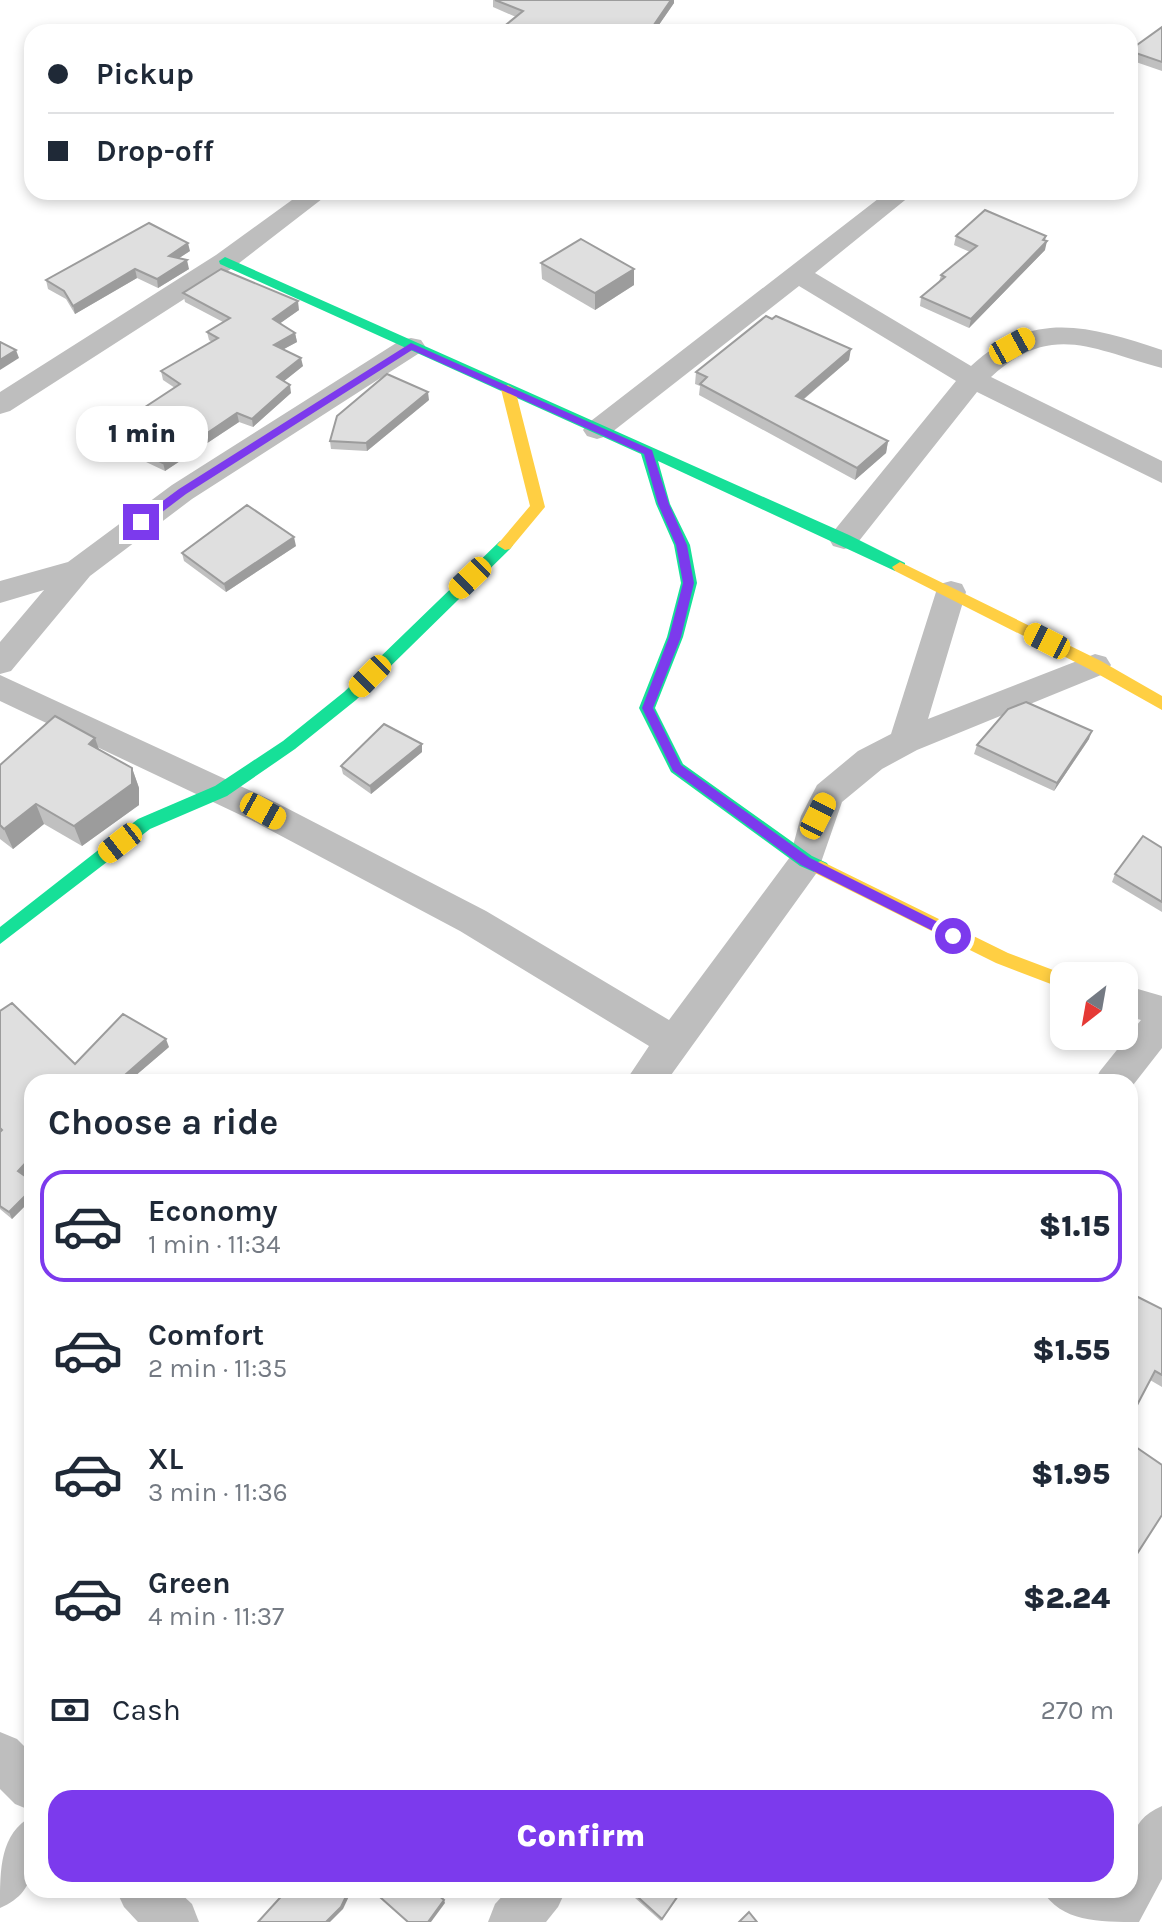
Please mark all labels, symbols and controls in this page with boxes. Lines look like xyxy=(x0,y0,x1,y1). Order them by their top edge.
text: Pickup xyxy=(96,56,194,92)
text: Drop-off xyxy=(96,133,214,169)
car xyxy=(985,324,1039,368)
callout: 1 min xyxy=(75,406,207,462)
text: 1 min xyxy=(108,418,176,449)
route end xyxy=(123,504,159,540)
car xyxy=(444,553,496,603)
car xyxy=(1020,619,1074,663)
car xyxy=(345,651,395,701)
car xyxy=(236,789,290,833)
car xyxy=(796,789,840,843)
car xyxy=(94,819,146,867)
route start xyxy=(935,918,971,954)
north arrow xyxy=(1050,962,1138,1050)
map controls xyxy=(1050,962,1138,1050)
text: Choose a ride xyxy=(48,1101,278,1143)
icon: car xyxy=(52,1190,124,1262)
text: Economy xyxy=(148,1193,278,1229)
text: $1.15 xyxy=(1039,1208,1110,1244)
text: 1 min · 11:34 xyxy=(148,1229,281,1260)
icon: car xyxy=(52,1314,124,1386)
text: Comfort xyxy=(148,1317,264,1353)
text: $1.55 xyxy=(1032,1332,1110,1368)
text: 2 min · 11:35 xyxy=(148,1353,287,1384)
icon: car xyxy=(52,1438,124,1510)
text: XL xyxy=(148,1441,183,1477)
text: $1.95 xyxy=(1031,1456,1110,1492)
text: 3 min · 11:36 xyxy=(148,1477,288,1508)
icon: car xyxy=(52,1562,124,1634)
text: Green xyxy=(148,1565,231,1601)
text: $2.24 xyxy=(1023,1580,1110,1616)
text: 4 min · 11:37 xyxy=(148,1601,284,1632)
icon: cash xyxy=(48,1688,92,1732)
text: Cash xyxy=(112,1692,181,1728)
text: 270 m xyxy=(1041,1695,1114,1726)
button: Confirm xyxy=(48,1790,1114,1882)

